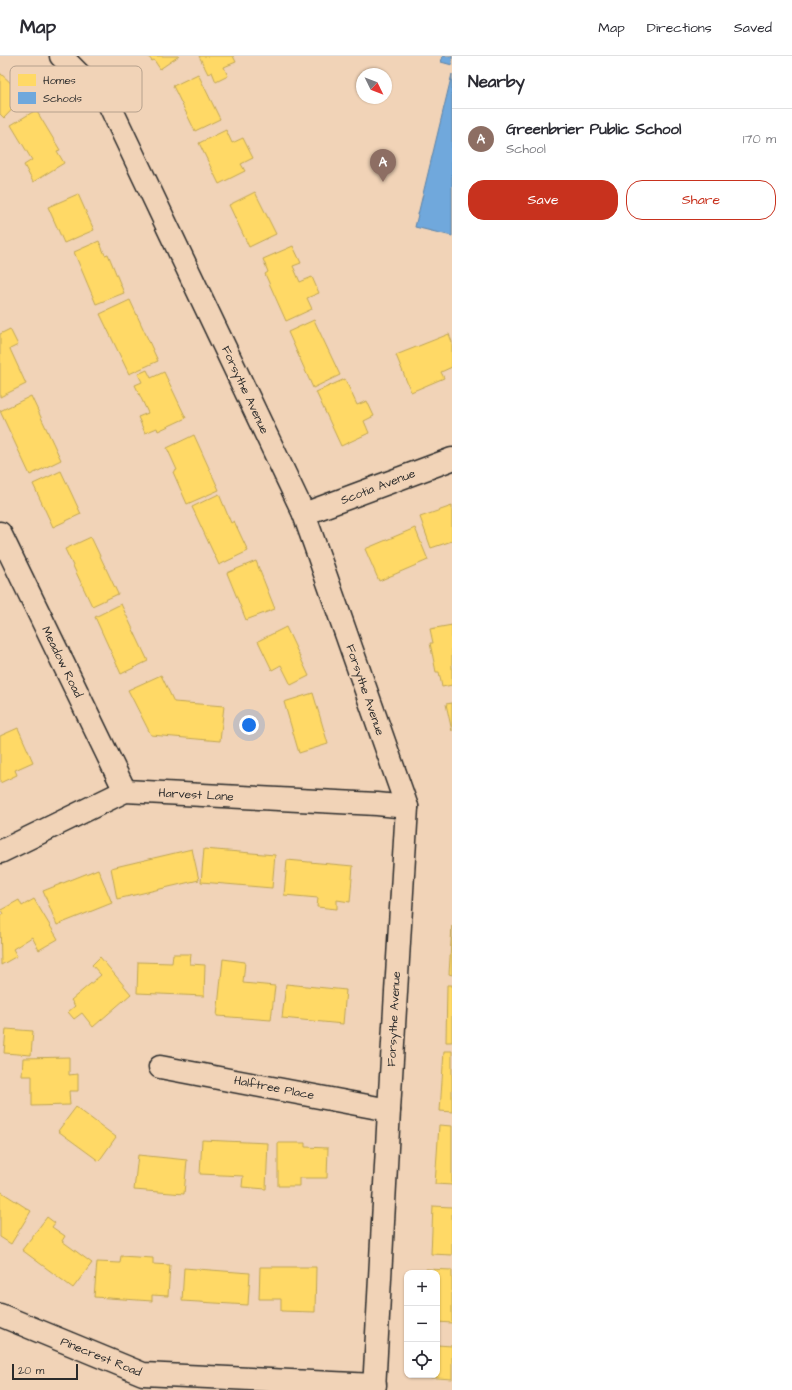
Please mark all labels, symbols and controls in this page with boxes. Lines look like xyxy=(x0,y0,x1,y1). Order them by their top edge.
text: Map xyxy=(20,14,56,41)
text: Map xyxy=(598,18,625,38)
text: Directions xyxy=(647,18,712,38)
text: Saved xyxy=(734,18,772,38)
legend xyxy=(10,66,142,112)
north arrow xyxy=(356,68,392,104)
text: Nearby xyxy=(468,70,525,94)
text: Homes xyxy=(43,73,76,88)
text: Schools xyxy=(43,91,83,106)
text: Greenbrier Public School xyxy=(506,119,681,140)
text: A xyxy=(477,130,485,148)
text: 170 m xyxy=(743,130,776,148)
text: School xyxy=(506,140,546,158)
pin: A xyxy=(370,149,396,182)
button: Save xyxy=(468,180,618,220)
button: Share xyxy=(626,180,776,220)
street label: Forsythe Avenue xyxy=(216,343,273,438)
street label: Scotia Avenue xyxy=(338,465,418,509)
street label: Meadow Road xyxy=(37,623,87,701)
street label: Forsythe Avenue xyxy=(340,642,389,739)
your location xyxy=(239,715,259,735)
street label: Harvest Lane xyxy=(158,785,235,805)
street label: Forsythe Avenue xyxy=(383,970,406,1067)
street label: Halftree Place xyxy=(232,1072,316,1104)
map controls xyxy=(404,1270,440,1378)
button: + xyxy=(404,1270,440,1306)
button: − xyxy=(404,1306,440,1342)
street label: Pinecrest Road xyxy=(58,1333,144,1381)
button: locate xyxy=(404,1342,440,1378)
scale bar xyxy=(12,1362,78,1381)
text: 20 m xyxy=(18,1363,44,1378)

